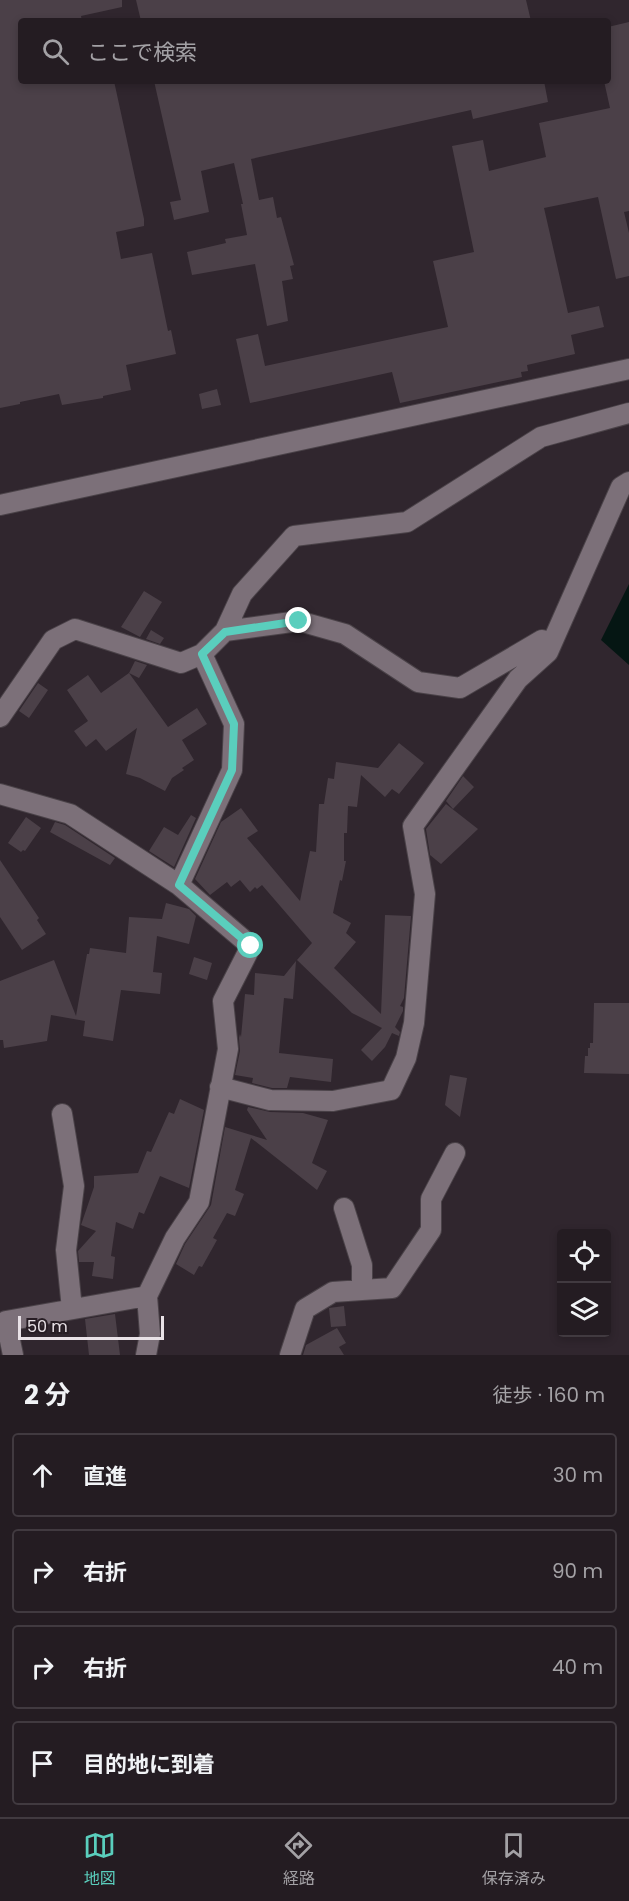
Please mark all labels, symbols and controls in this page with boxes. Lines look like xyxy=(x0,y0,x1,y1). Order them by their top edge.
search box xyxy=(18,18,611,84)
icon: search xyxy=(39,35,72,68)
text: ここで検索 xyxy=(87,37,197,68)
route end xyxy=(285,607,311,633)
route start xyxy=(237,932,263,958)
map controls xyxy=(557,1229,611,1337)
button: locate xyxy=(557,1229,611,1283)
button: layers xyxy=(557,1283,611,1337)
scale bar xyxy=(18,1313,164,1340)
text: 50 m xyxy=(27,1315,68,1338)
text: 2 分 xyxy=(24,1377,70,1413)
text: 徒歩 · 160 m xyxy=(492,1381,605,1409)
icon: ahead xyxy=(26,1459,59,1492)
text: 直進 xyxy=(83,1461,127,1492)
text: 30 m xyxy=(553,1461,603,1489)
icon: right xyxy=(26,1555,59,1588)
text: 右折 xyxy=(83,1557,127,1588)
text: 90 m xyxy=(552,1557,603,1585)
icon: right xyxy=(26,1651,59,1684)
text: 右折 xyxy=(83,1653,127,1684)
text: 40 m xyxy=(552,1653,603,1681)
icon: arrive xyxy=(26,1747,59,1780)
text: 目的地に到着 xyxy=(83,1749,215,1780)
tab: 地図 xyxy=(83,1829,116,1891)
tab: 経路 xyxy=(282,1829,315,1891)
tab: 保存済み xyxy=(482,1829,546,1891)

